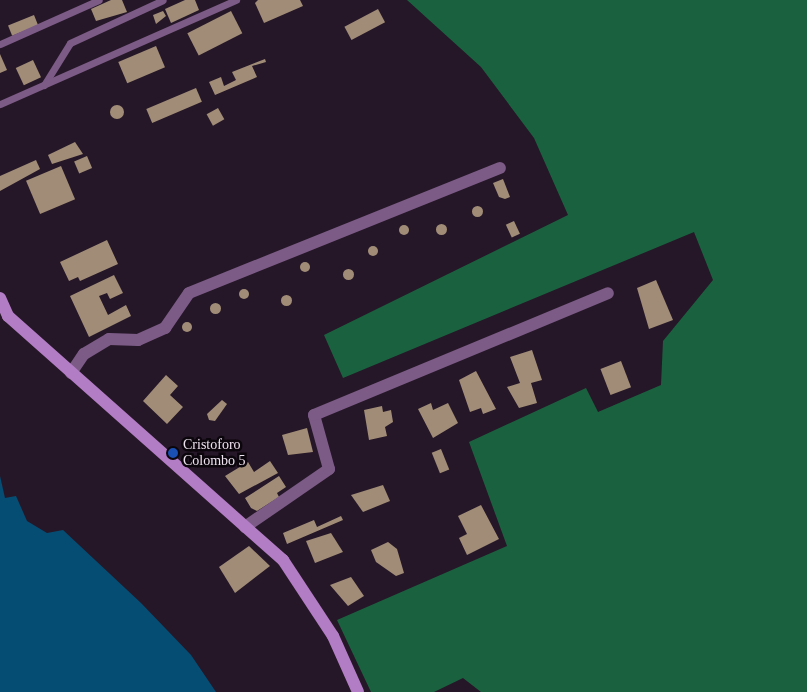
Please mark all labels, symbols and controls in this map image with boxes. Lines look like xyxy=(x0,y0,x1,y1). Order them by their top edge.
place label: Cristoforo Colombo 5 xyxy=(183,437,246,470)
marker: Cristoforo Colombo 5 xyxy=(167,447,179,459)

